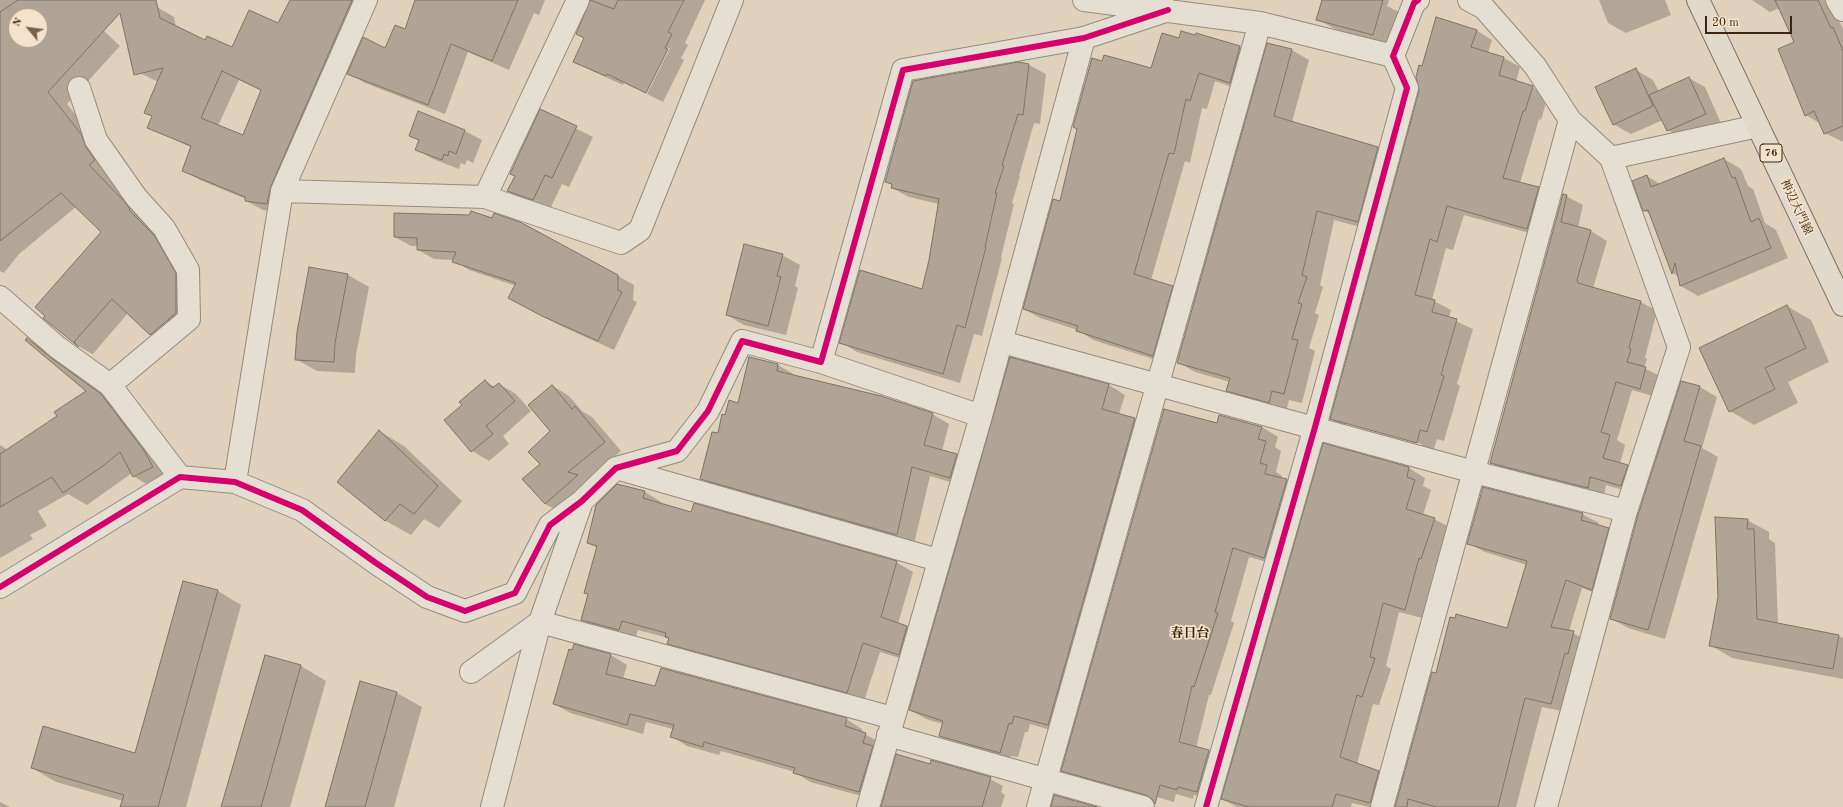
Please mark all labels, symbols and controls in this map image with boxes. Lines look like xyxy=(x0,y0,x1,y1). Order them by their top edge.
north arrow xyxy=(8,8,48,48)
scale bar xyxy=(1707,8,1794,34)
text: N xyxy=(11,16,25,29)
text: 20 m xyxy=(1712,17,1739,29)
road number: 76 xyxy=(1760,144,1782,162)
street label: 神辺大門線 xyxy=(1777,177,1815,237)
district label: 春日台 xyxy=(1171,626,1209,642)

